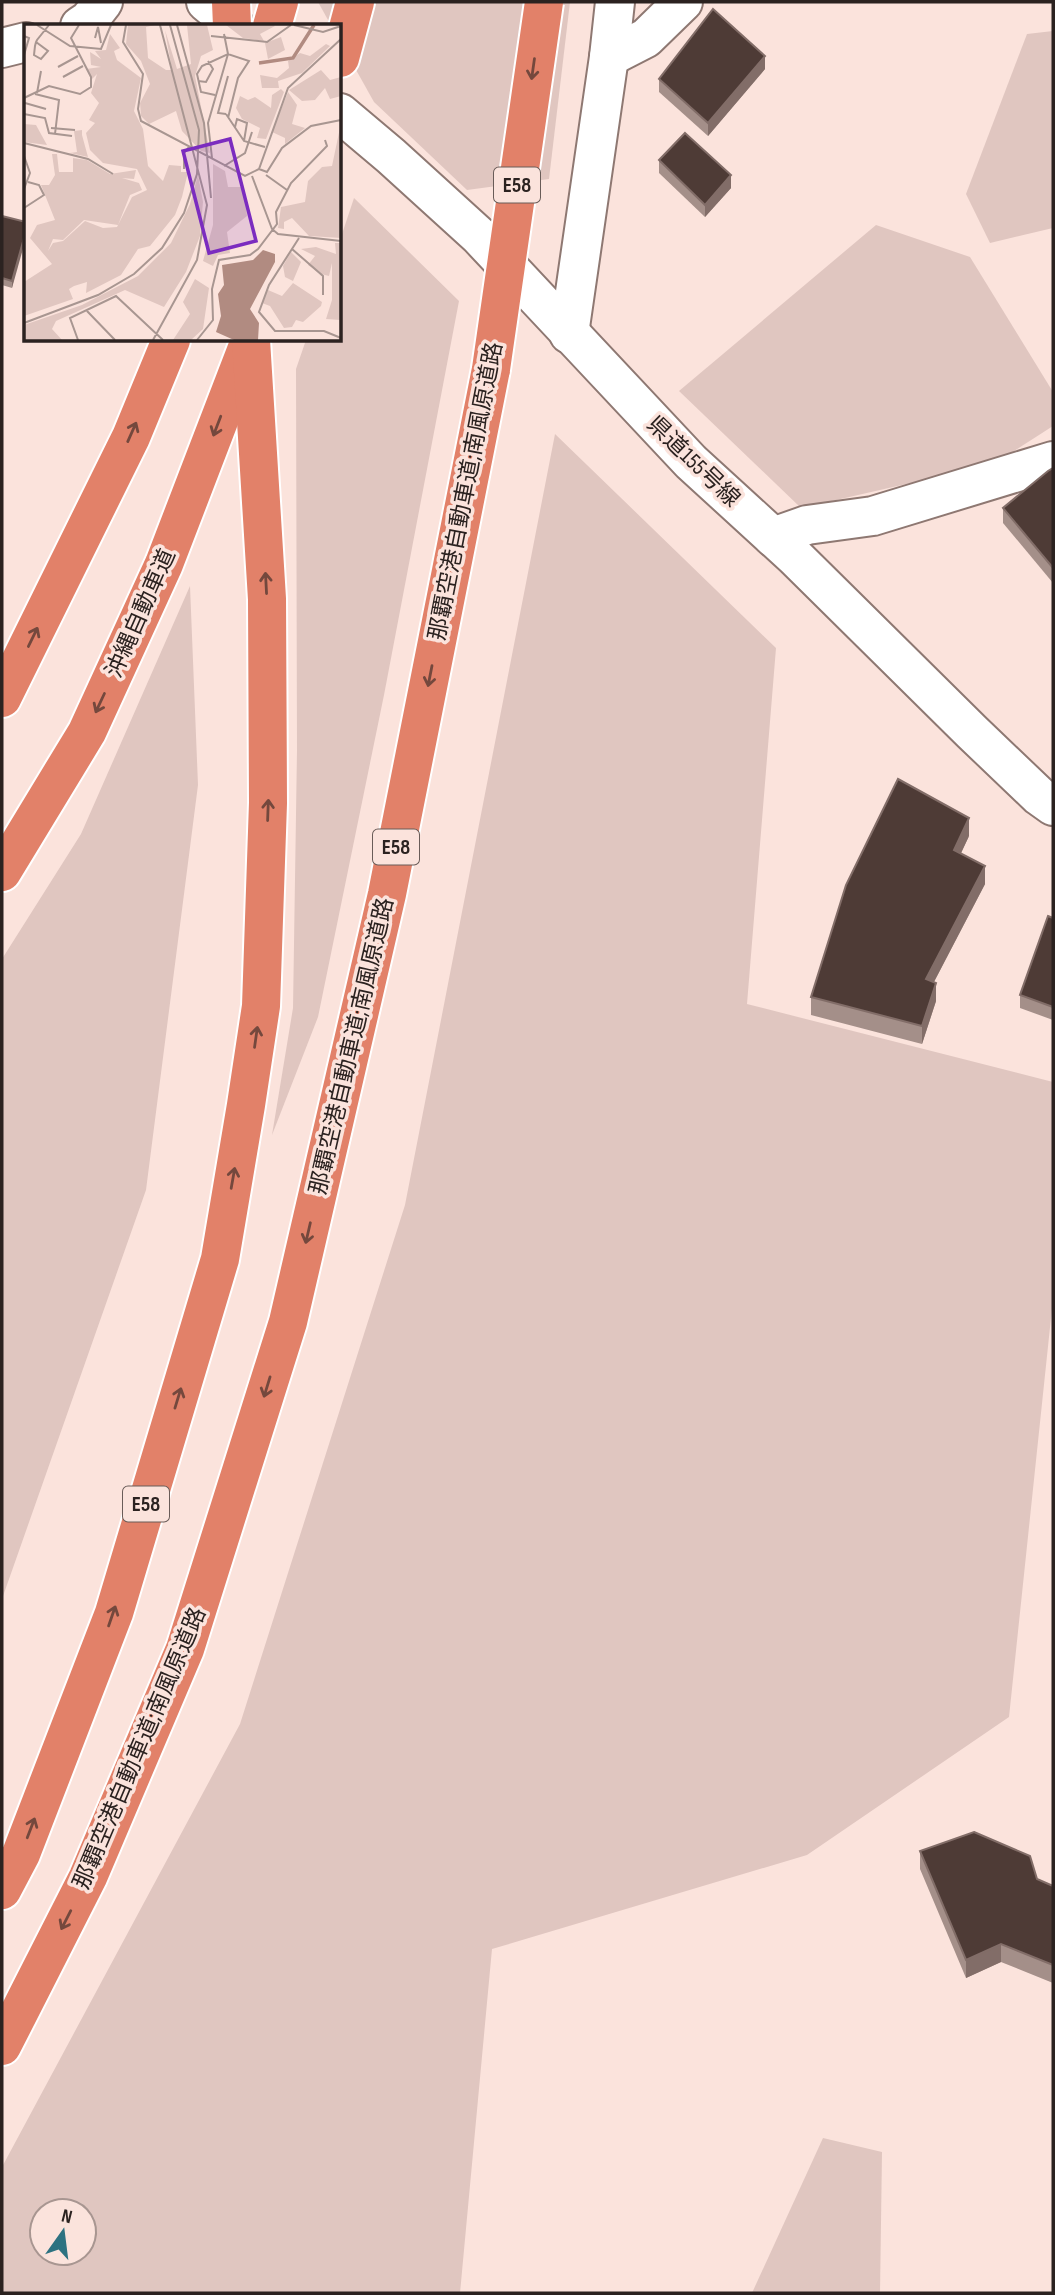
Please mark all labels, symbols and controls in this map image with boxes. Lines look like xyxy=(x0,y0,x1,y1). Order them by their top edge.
inset map xyxy=(24,24,341,341)
one-way arrow xyxy=(527,57,540,80)
road number: E58 xyxy=(494,168,540,202)
street label: 那覇空港自動車道;南風原道路 xyxy=(423,340,509,643)
street label: 県道155号線 xyxy=(641,410,746,513)
one-way arrow xyxy=(209,414,222,436)
one-way arrow xyxy=(126,422,139,443)
street label: 沖縄自動車道 xyxy=(100,545,182,682)
one-way arrow xyxy=(259,571,272,594)
one-way arrow xyxy=(26,627,40,648)
one-way arrow xyxy=(423,664,436,687)
one-way arrow xyxy=(93,692,106,713)
one-way arrow xyxy=(261,799,275,822)
road number: E58 xyxy=(373,830,419,864)
street label: 那覇空港自動車道;南風原道路 xyxy=(304,895,400,1197)
one-way arrow xyxy=(250,1026,263,1049)
one-way arrow xyxy=(227,1167,241,1190)
one-way arrow xyxy=(301,1221,315,1244)
one-way arrow xyxy=(260,1376,273,1398)
one-way arrow xyxy=(172,1387,185,1409)
road number: E58 xyxy=(123,1486,169,1522)
street label: 那覇空港自動車道;南風原道路 xyxy=(68,1603,212,1894)
one-way arrow xyxy=(107,1605,119,1627)
one-way arrow xyxy=(25,1818,38,1840)
one-way arrow xyxy=(58,1909,72,1930)
north arrow xyxy=(28,2197,98,2267)
text: N xyxy=(59,2205,74,2229)

